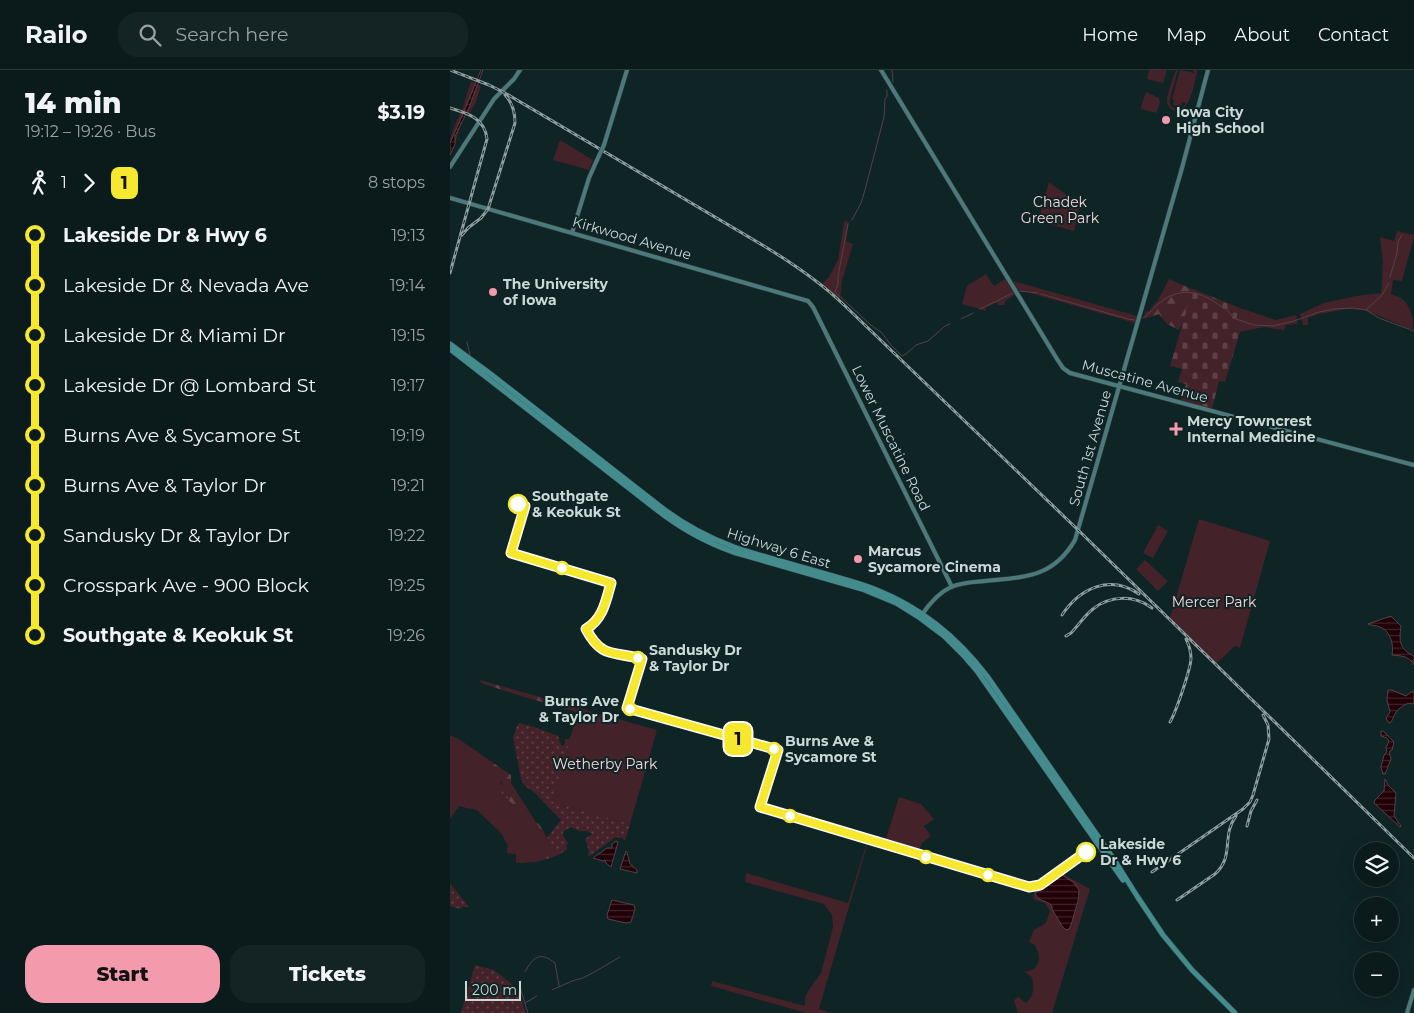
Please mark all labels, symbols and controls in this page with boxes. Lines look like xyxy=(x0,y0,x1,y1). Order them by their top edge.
search box xyxy=(118,12,468,57)
text: Railo xyxy=(25,20,88,49)
icon: search xyxy=(136,21,164,49)
text: Search here xyxy=(176,23,289,46)
text: Home xyxy=(1082,24,1138,46)
text: Map xyxy=(1166,24,1206,46)
text: About xyxy=(1234,24,1290,46)
text: Contact xyxy=(1318,24,1389,46)
text: 14 min xyxy=(25,86,122,120)
text: $3.19 xyxy=(377,101,425,124)
place label: Iowa City High School xyxy=(1176,103,1264,137)
marker: Iowa City High School xyxy=(1160,114,1172,126)
text: 19:12 – 19:26 · Bus xyxy=(25,122,156,141)
icon: walk xyxy=(25,169,53,197)
icon: forward xyxy=(75,169,103,197)
text: 1 xyxy=(121,172,128,194)
text: 1 xyxy=(61,173,67,192)
text: 8 stops xyxy=(368,173,425,192)
park label: Chadek Green Park xyxy=(1021,193,1100,227)
street label: Kirkwood Avenue xyxy=(570,212,694,264)
text: Lakeside Dr & Hwy 6 xyxy=(63,224,267,247)
text: 19:13 xyxy=(391,226,425,245)
text: Lakeside Dr & Nevada Ave xyxy=(63,274,309,297)
place label: The University of Iowa xyxy=(503,275,609,309)
text: 19:14 xyxy=(390,276,425,295)
marker: The University of Iowa xyxy=(487,286,499,298)
text: Lakeside Dr & Miami Dr xyxy=(63,324,286,347)
text: 19:15 xyxy=(391,326,425,345)
street label: Muscatine Avenue xyxy=(1080,356,1210,406)
street label: Lower Muscatine Road xyxy=(848,362,934,514)
text: Lakeside Dr @ Lombard St xyxy=(63,374,316,397)
text: 19:17 xyxy=(391,376,425,395)
street label: South 1st Avenue xyxy=(1065,388,1115,508)
place label: Mercy Towncrest Internal Medicine xyxy=(1187,412,1316,446)
marker: Mercy Towncrest Internal Medicine xyxy=(1169,422,1183,436)
text: Burns Ave & Sycamore St xyxy=(63,424,301,447)
text: 19:19 xyxy=(391,426,425,445)
text: Burns Ave & Taylor Dr xyxy=(63,474,266,497)
text: 19:21 xyxy=(391,476,425,495)
place label: Southgate & Keokuk St xyxy=(532,487,621,521)
marker: Southgate & Keokuk St xyxy=(508,494,528,514)
text: Sandusky Dr & Taylor Dr xyxy=(63,524,290,547)
street label: Highway 6 East xyxy=(725,524,833,572)
text: 19:22 xyxy=(388,526,425,545)
place label: Marcus Sycamore Cinema xyxy=(868,542,1001,576)
marker: Marcus Sycamore Cinema xyxy=(852,553,864,565)
unlabelled marker xyxy=(555,561,569,575)
text: Crosspark Ave - 900 Block xyxy=(63,574,309,597)
text: 19:25 xyxy=(388,576,425,595)
park label: Mercer Park xyxy=(1172,593,1257,611)
text: Southgate & Keokuk St xyxy=(63,624,293,647)
text: 19:26 xyxy=(387,626,425,645)
place label: Sandusky Dr & Taylor Dr xyxy=(649,641,742,675)
marker: Sandusky Dr & Taylor Dr xyxy=(631,651,645,665)
place label: Burns Ave & Taylor Dr xyxy=(539,692,619,726)
marker: Burns Ave & Taylor Dr xyxy=(623,702,637,716)
line badge: 1 xyxy=(722,723,754,755)
text: 1 xyxy=(734,728,742,750)
place label: Burns Ave & Sycamore St xyxy=(785,732,877,766)
marker: Burns Ave & Sycamore St xyxy=(767,742,781,756)
park label: Wetherby Park xyxy=(553,755,658,773)
unlabelled marker xyxy=(783,809,797,823)
place label: Lakeside Dr & Hwy 6 xyxy=(1100,835,1181,869)
marker: Lakeside Dr & Hwy 6 xyxy=(1076,842,1096,862)
map controls xyxy=(1354,842,1399,997)
button: layers xyxy=(1354,842,1399,887)
unlabelled marker xyxy=(919,850,933,864)
unlabelled marker xyxy=(981,868,995,882)
button: + xyxy=(1354,897,1399,942)
button: Start xyxy=(25,945,220,1003)
button: Tickets xyxy=(230,945,425,1003)
button: − xyxy=(1354,952,1399,997)
scale bar xyxy=(465,978,521,1001)
text: 200 m xyxy=(472,981,517,999)

